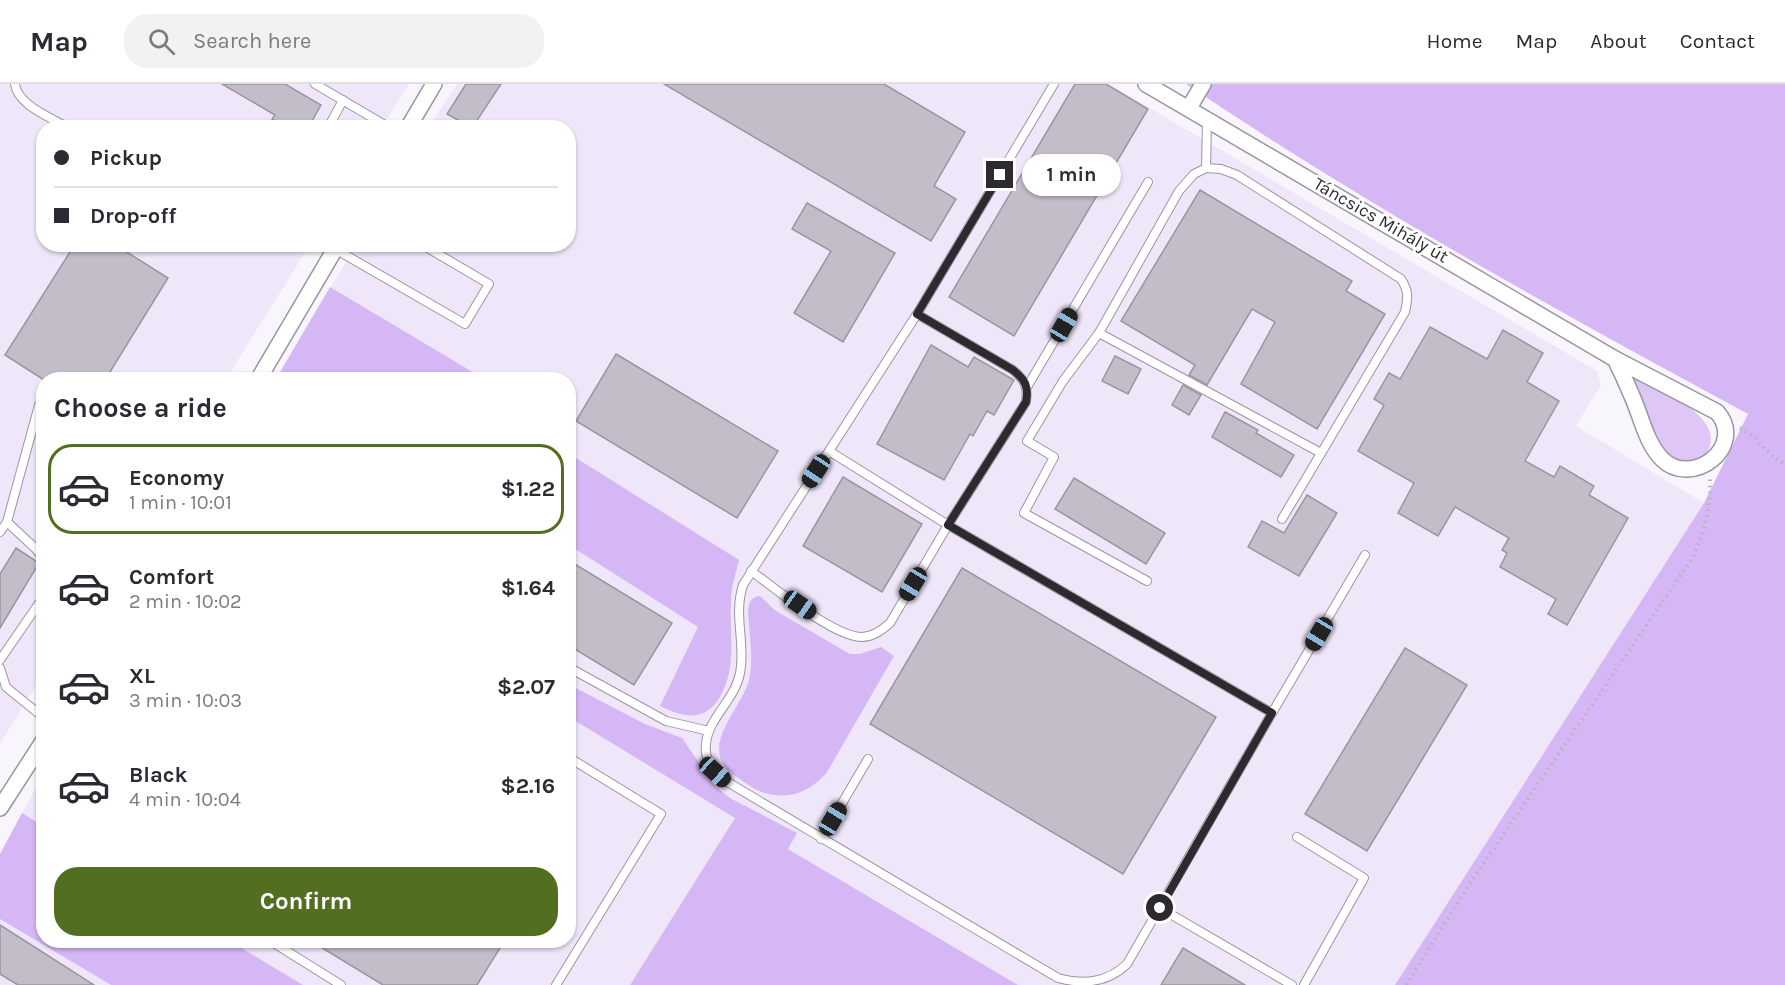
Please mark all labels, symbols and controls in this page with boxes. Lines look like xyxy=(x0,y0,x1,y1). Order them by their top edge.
search box xyxy=(124,14,544,68)
text: Map xyxy=(30,25,88,58)
icon: search xyxy=(145,25,178,58)
text: Search here xyxy=(193,28,311,54)
text: Home xyxy=(1427,29,1483,53)
text: Map xyxy=(1516,29,1557,53)
text: About xyxy=(1590,29,1647,53)
text: Contact xyxy=(1680,29,1755,53)
text: Pickup xyxy=(90,145,162,171)
callout: 1 min xyxy=(1021,154,1120,196)
route end xyxy=(986,161,1013,188)
text: 1 min xyxy=(1046,163,1097,186)
street label: Táncsics Mihály út xyxy=(1310,172,1453,268)
text: Drop-off xyxy=(90,203,176,229)
car xyxy=(1047,305,1081,345)
text: Choose a ride xyxy=(54,392,227,424)
car xyxy=(799,451,833,491)
icon: car xyxy=(57,462,111,516)
text: Economy xyxy=(129,465,224,491)
text: $1.22 xyxy=(501,476,555,502)
text: 1 min · 10:01 xyxy=(129,491,232,514)
icon: car xyxy=(57,561,111,615)
text: Comfort xyxy=(129,564,214,590)
car xyxy=(896,564,930,604)
text: $1.64 xyxy=(501,575,555,601)
car xyxy=(780,587,820,623)
text: 2 min · 10:02 xyxy=(129,590,242,613)
car xyxy=(1302,614,1336,654)
icon: car xyxy=(57,660,111,714)
text: XL xyxy=(129,663,155,689)
text: $2.07 xyxy=(497,674,555,700)
text: 3 min · 10:03 xyxy=(129,689,242,712)
car xyxy=(696,753,734,791)
icon: car xyxy=(57,759,111,813)
text: Black xyxy=(129,762,188,788)
text: $2.16 xyxy=(501,773,555,799)
text: 4 min · 10:04 xyxy=(129,788,241,811)
car xyxy=(816,799,850,839)
button: Confirm xyxy=(54,867,558,936)
route start xyxy=(1146,894,1173,921)

